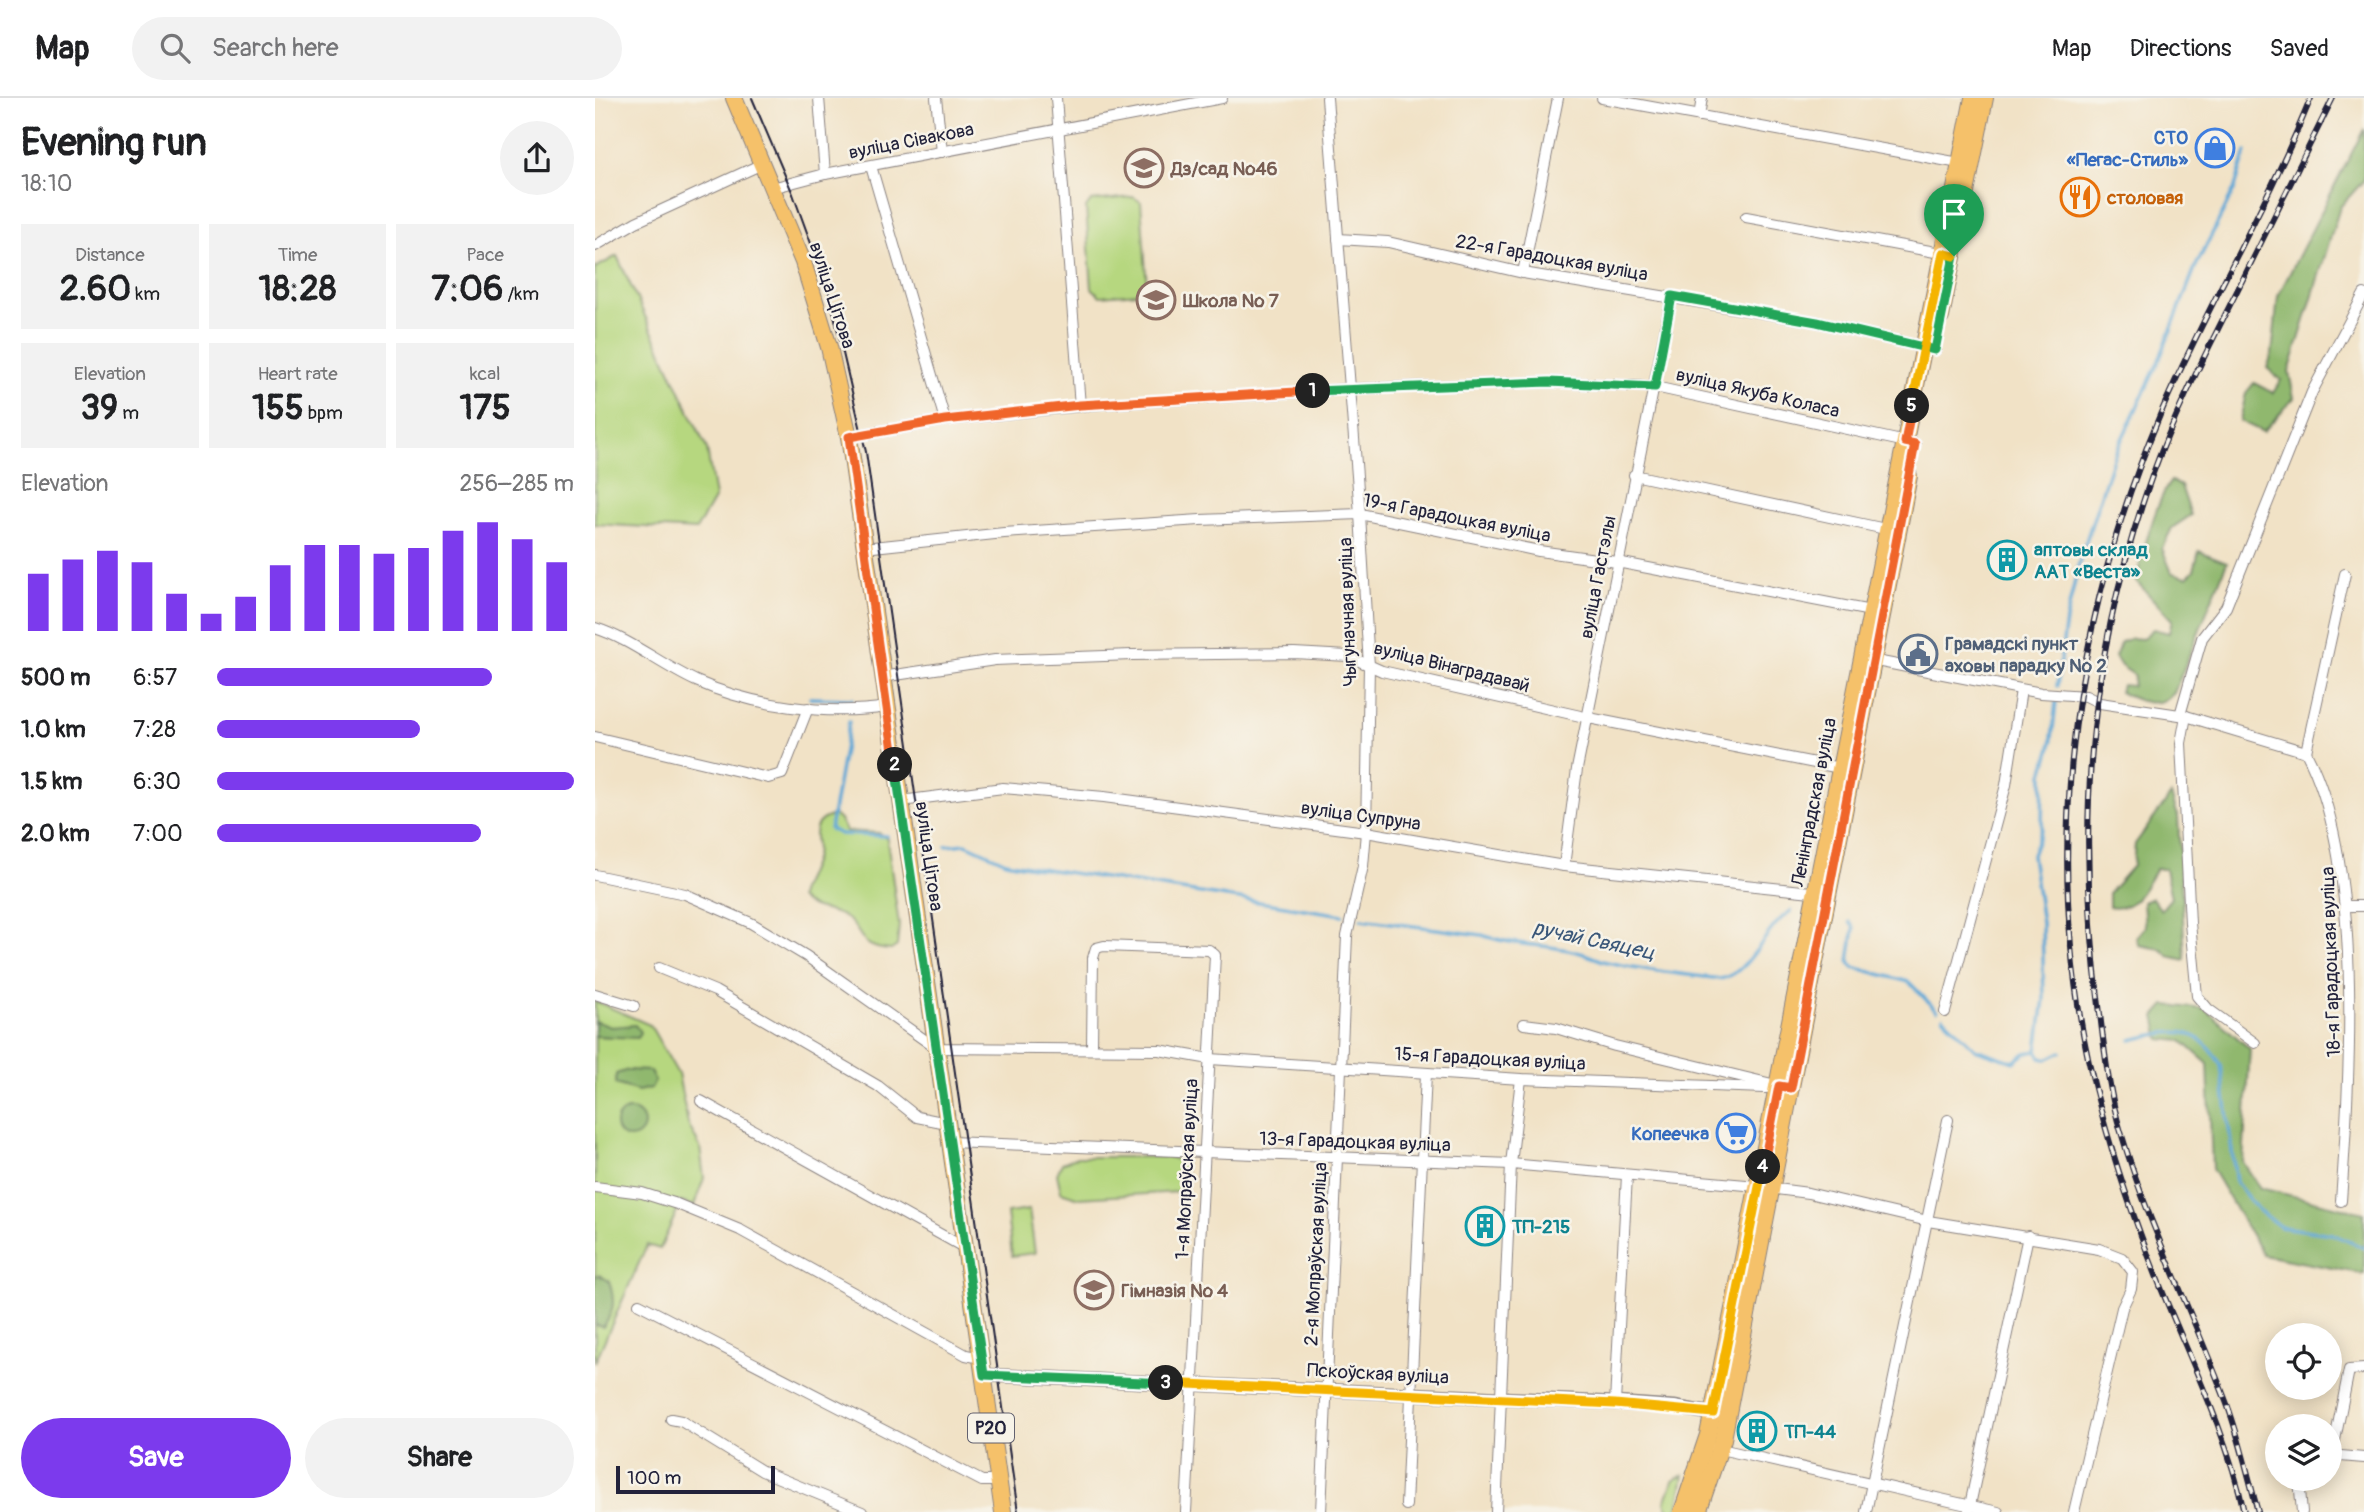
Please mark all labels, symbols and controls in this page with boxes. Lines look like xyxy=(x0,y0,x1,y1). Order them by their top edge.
search box xyxy=(132,17,622,80)
text: Map xyxy=(35,28,90,69)
icon: search xyxy=(156,29,194,67)
text: Search here xyxy=(212,32,339,64)
text: Map xyxy=(2052,34,2092,63)
text: Directions xyxy=(2130,34,2231,63)
text: Saved xyxy=(2269,34,2329,63)
street label: вуліца Сівакова xyxy=(846,117,976,165)
text: Evening run xyxy=(21,119,207,167)
button: share xyxy=(500,121,574,195)
place label: СТО «Пегас-Стиль» xyxy=(2067,126,2188,172)
shop icon: СТО «Пегас-Стиль» xyxy=(2194,127,2236,169)
school or university icon: Дз/сад №46 xyxy=(1123,147,1165,189)
place label: Дз/сад №46 xyxy=(1170,157,1278,181)
text: 18:10 xyxy=(21,169,72,198)
restaurant icon: столовая xyxy=(2059,176,2101,218)
pin xyxy=(1924,184,1984,256)
place label: столовая xyxy=(2106,186,2183,210)
icon: arrive xyxy=(1935,195,1973,233)
street label: 22-я Гарадоцкая вуліца xyxy=(1454,229,1650,287)
street label: вуліца Цітова xyxy=(804,239,861,352)
text: Distance xyxy=(75,243,145,267)
text: Time xyxy=(278,243,317,267)
text: Pace xyxy=(466,243,504,267)
text: 2.60 xyxy=(60,267,131,311)
text: 18:28 xyxy=(259,267,336,311)
text: 7:06 xyxy=(431,267,503,311)
school or university icon: Школа № 7 xyxy=(1135,279,1177,321)
text: km xyxy=(131,282,160,306)
text: /km xyxy=(503,282,539,306)
place label: Школа № 7 xyxy=(1182,289,1280,313)
text: Elevation xyxy=(74,362,146,386)
text: Heart rate xyxy=(257,362,338,386)
text: kcal xyxy=(470,362,501,386)
street label: вуліца Якуба Коласа xyxy=(1674,363,1842,423)
pin: 1 xyxy=(1295,374,1331,408)
text: 1 xyxy=(1309,378,1316,402)
text: 39 xyxy=(81,386,118,430)
text: 155 xyxy=(252,386,304,430)
text: 175 xyxy=(460,386,511,430)
pin: 5 xyxy=(1895,388,1929,424)
text: 5 xyxy=(1906,393,1917,417)
text: m xyxy=(118,401,139,425)
text: bpm xyxy=(304,401,343,425)
text: Elevation xyxy=(21,469,109,498)
text: 256–285 m xyxy=(459,469,574,498)
street label: 19-я Гарадоцкая вуліца xyxy=(1361,488,1553,548)
street label: вуліца Гастэлы xyxy=(1574,514,1622,641)
street label: Чыгуначная вуліца xyxy=(1333,537,1363,687)
place label: аптовы склад ААТ «Веста» xyxy=(2034,538,2148,584)
building icon: аптовы склад ААТ «Веста» xyxy=(1986,539,2028,581)
place label: Грамадскі пункт аховы парадку № 2 xyxy=(1945,632,2107,678)
public building icon: Грамадскі пункт аховы парадку № 2 xyxy=(1897,633,1939,675)
street label: вуліца Вінаградавай xyxy=(1371,636,1532,698)
text: 500 m xyxy=(21,663,90,692)
text: 6:57 xyxy=(133,663,177,692)
text: 1.0 km xyxy=(21,715,86,744)
text: 7:28 xyxy=(133,715,176,744)
street label: Ленінградская вуліца xyxy=(1786,715,1842,890)
pin: 2 xyxy=(877,748,913,782)
text: 2 xyxy=(889,752,900,776)
text: 1.5 km xyxy=(21,767,83,796)
text: 6:30 xyxy=(133,767,181,796)
street label: вуліца Супруна xyxy=(1299,796,1422,836)
street label: вуліца Цітова xyxy=(909,800,949,913)
text: 2.0 km xyxy=(21,819,90,848)
text: 7:00 xyxy=(133,819,183,848)
street label: 18-я Гарадоцкая вуліца xyxy=(2316,866,2346,1058)
water label: ручай Свяцец xyxy=(1531,914,1657,967)
street label: 15-я Гарадоцкая вуліца xyxy=(1394,1042,1586,1076)
street label: 1-я Мопраўская вуліца xyxy=(1170,1078,1204,1260)
supermarket icon: Копеечка xyxy=(1715,1112,1757,1154)
place label: Копеечка xyxy=(1631,1122,1709,1146)
street label: 13-я Гарадоцкая вуліца xyxy=(1259,1127,1451,1157)
pin: 4 xyxy=(1745,1150,1781,1184)
text: 4 xyxy=(1757,1154,1768,1178)
street label: 2-я Мопраўская вуліца xyxy=(1299,1161,1333,1347)
building icon: ТП-215 xyxy=(1464,1205,1506,1247)
place label: ТП-215 xyxy=(1511,1215,1570,1239)
school or university icon: Гімназія № 4 xyxy=(1073,1269,1115,1311)
place label: Гімназія № 4 xyxy=(1121,1279,1228,1303)
map controls xyxy=(2265,1323,2342,1491)
button: locate xyxy=(2265,1323,2342,1400)
street label: Пскоўская вуліца xyxy=(1306,1358,1450,1390)
pin: 3 xyxy=(1149,1366,1183,1400)
text: 3 xyxy=(1160,1370,1171,1394)
building icon: ТП-44 xyxy=(1736,1410,1778,1452)
road number: Р20 xyxy=(968,1414,1014,1442)
button: layers xyxy=(2265,1414,2342,1491)
button: Save xyxy=(21,1418,291,1498)
button: Share xyxy=(305,1418,574,1498)
place label: ТП-44 xyxy=(1783,1420,1836,1444)
scale bar xyxy=(616,1463,775,1495)
text: 100 m xyxy=(627,1466,681,1490)

